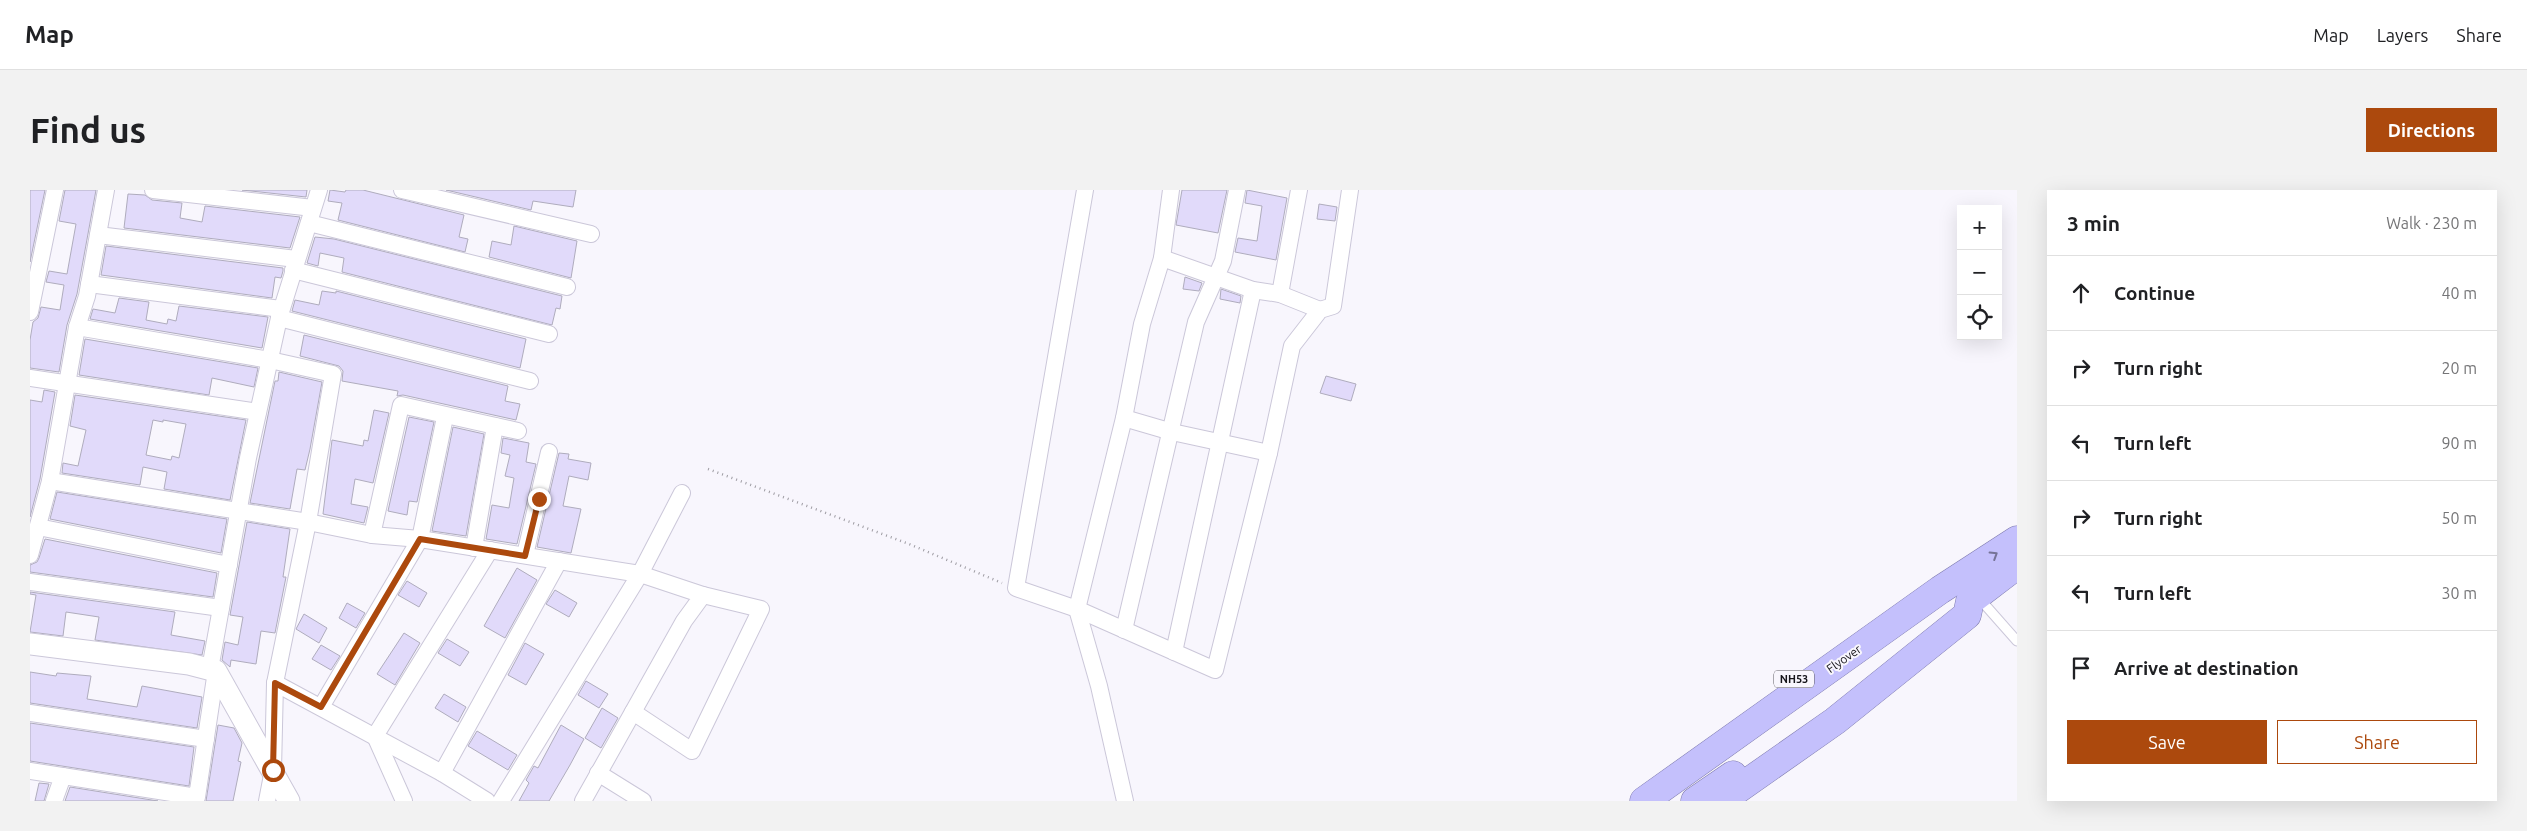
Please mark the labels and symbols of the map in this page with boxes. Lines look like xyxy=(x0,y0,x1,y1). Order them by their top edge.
route end xyxy=(528,488,551,511)
one-way arrow xyxy=(1989,551,1998,561)
street label: Flyover xyxy=(1824,642,1864,675)
road number: NH53 xyxy=(1774,670,1814,688)
route start xyxy=(262,759,285,782)

